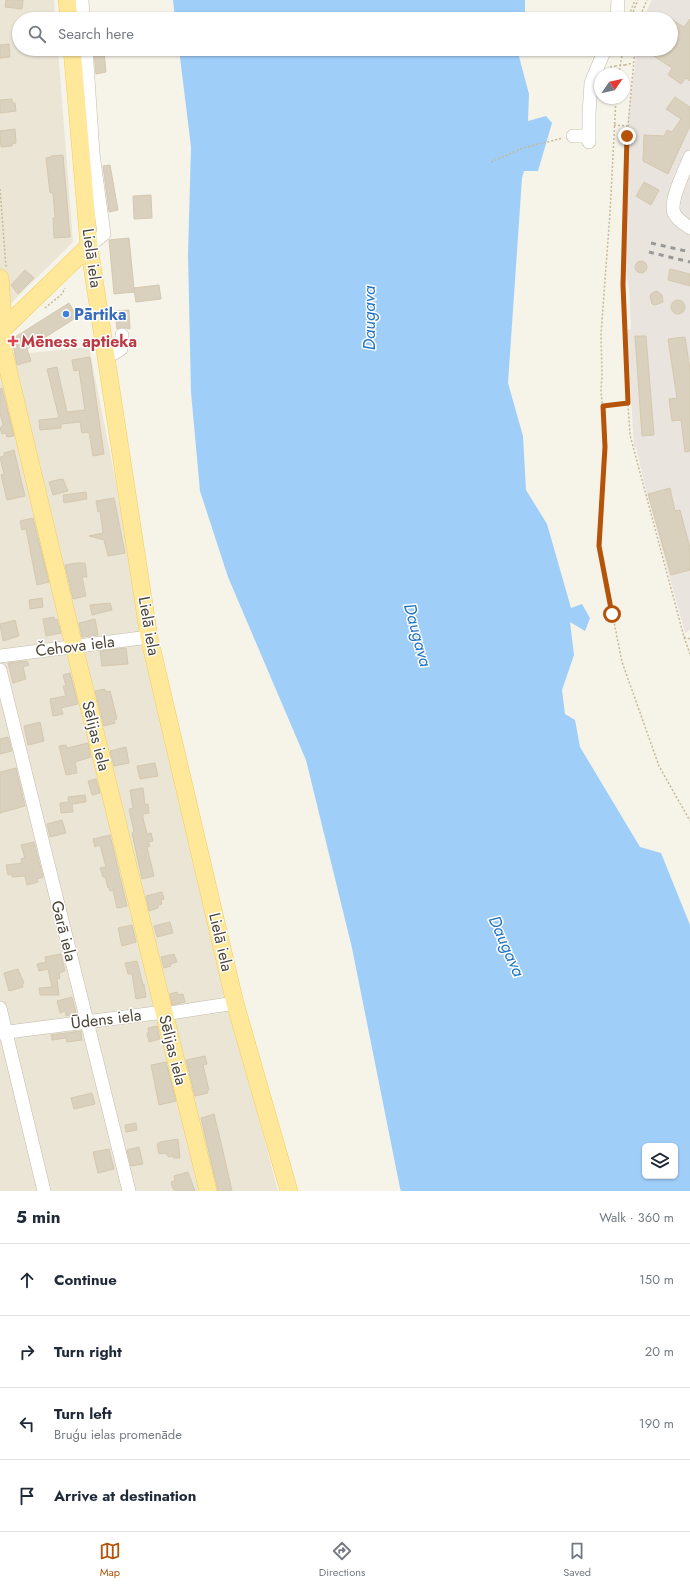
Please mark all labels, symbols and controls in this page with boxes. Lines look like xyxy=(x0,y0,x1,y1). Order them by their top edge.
search box xyxy=(12,12,678,56)
icon: search xyxy=(26,23,48,45)
text: Search here xyxy=(58,23,134,45)
north arrow xyxy=(594,68,630,104)
route end xyxy=(618,127,636,145)
street label: Lielā iela xyxy=(76,227,108,289)
water label: Daugava xyxy=(357,285,381,350)
place label: Pārtika xyxy=(74,303,127,326)
marker: Pārtika xyxy=(61,309,71,319)
place label: Mēness aptieka xyxy=(21,330,137,353)
marker: Mēness aptieka xyxy=(8,336,18,346)
street label: Lielā iela xyxy=(132,595,166,657)
water label: Daugava xyxy=(398,601,438,670)
route start xyxy=(603,605,621,623)
street label: Čehova iela xyxy=(34,630,116,662)
street label: Sēlijas iela xyxy=(76,698,116,774)
street label: Garā iela xyxy=(45,898,83,964)
street label: Lielā iela xyxy=(203,910,239,974)
water label: Daugava xyxy=(483,912,531,981)
street label: Ūdens iela xyxy=(69,1003,143,1035)
street label: Sēlijas iela xyxy=(153,1012,193,1088)
map controls xyxy=(642,1143,678,1179)
button: layers xyxy=(642,1143,678,1179)
text: 5 min xyxy=(16,1205,60,1229)
text: Walk · 360 m xyxy=(599,1208,674,1227)
icon: ahead xyxy=(16,1269,38,1291)
text: Continue xyxy=(54,1269,117,1291)
text: 150 m xyxy=(639,1270,674,1289)
icon: right xyxy=(16,1341,38,1363)
text: Turn right xyxy=(54,1341,122,1363)
text: 20 m xyxy=(645,1342,674,1361)
text: Turn left xyxy=(54,1403,112,1425)
icon: left xyxy=(16,1413,38,1435)
text: 190 m xyxy=(639,1414,674,1433)
text: Bruģu ielas promenāde xyxy=(54,1425,182,1444)
icon: arrive xyxy=(16,1485,38,1507)
text: Arrive at destination xyxy=(54,1485,196,1507)
tab: Map xyxy=(99,1540,121,1580)
tab: Directions xyxy=(319,1540,365,1580)
tab: Saved xyxy=(563,1540,591,1580)

